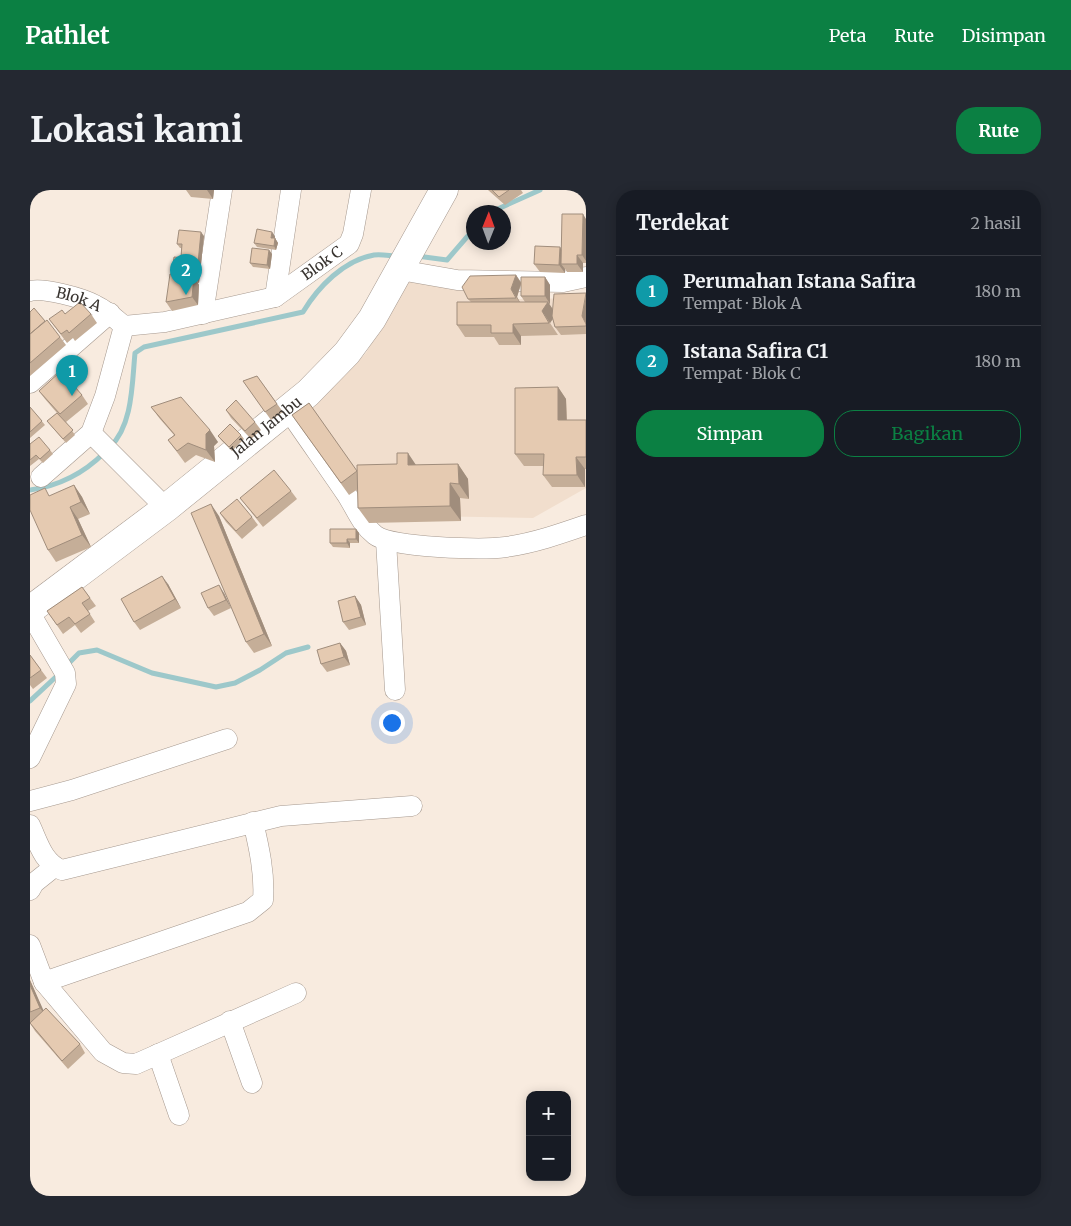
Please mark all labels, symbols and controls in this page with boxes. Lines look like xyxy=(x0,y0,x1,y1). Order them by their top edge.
text: Pathlet xyxy=(25,20,110,51)
text: Peta xyxy=(829,24,866,47)
text: Rute xyxy=(894,24,934,47)
text: Disimpan xyxy=(962,24,1046,47)
button: Rute xyxy=(956,107,1041,154)
text: Lokasi kami xyxy=(30,108,243,152)
north arrow xyxy=(466,205,511,250)
text: Terdekat xyxy=(636,209,729,236)
text: 2 hasil xyxy=(971,213,1021,233)
street label: Blok C xyxy=(298,242,346,284)
pin: 2 xyxy=(170,254,202,295)
text: Perumahan Istana Safira xyxy=(683,269,916,293)
text: 1 xyxy=(648,281,656,301)
text: 180 m xyxy=(975,281,1021,301)
street label: Blok A xyxy=(54,283,105,316)
text: Tempat · Blok A xyxy=(683,293,802,313)
text: Istana Safira C1 xyxy=(683,339,828,363)
text: 2 xyxy=(647,351,657,371)
text: 180 m xyxy=(975,351,1021,371)
pin: 1 xyxy=(56,355,88,396)
text: Tempat · Blok C xyxy=(683,363,801,383)
street label: Jalan Jambu xyxy=(226,392,305,461)
button: Simpan xyxy=(636,410,824,457)
button: Bagikan xyxy=(834,410,1021,457)
your location xyxy=(379,710,405,736)
map controls xyxy=(526,1091,571,1181)
button: + xyxy=(526,1091,571,1136)
button: − xyxy=(526,1136,571,1181)

